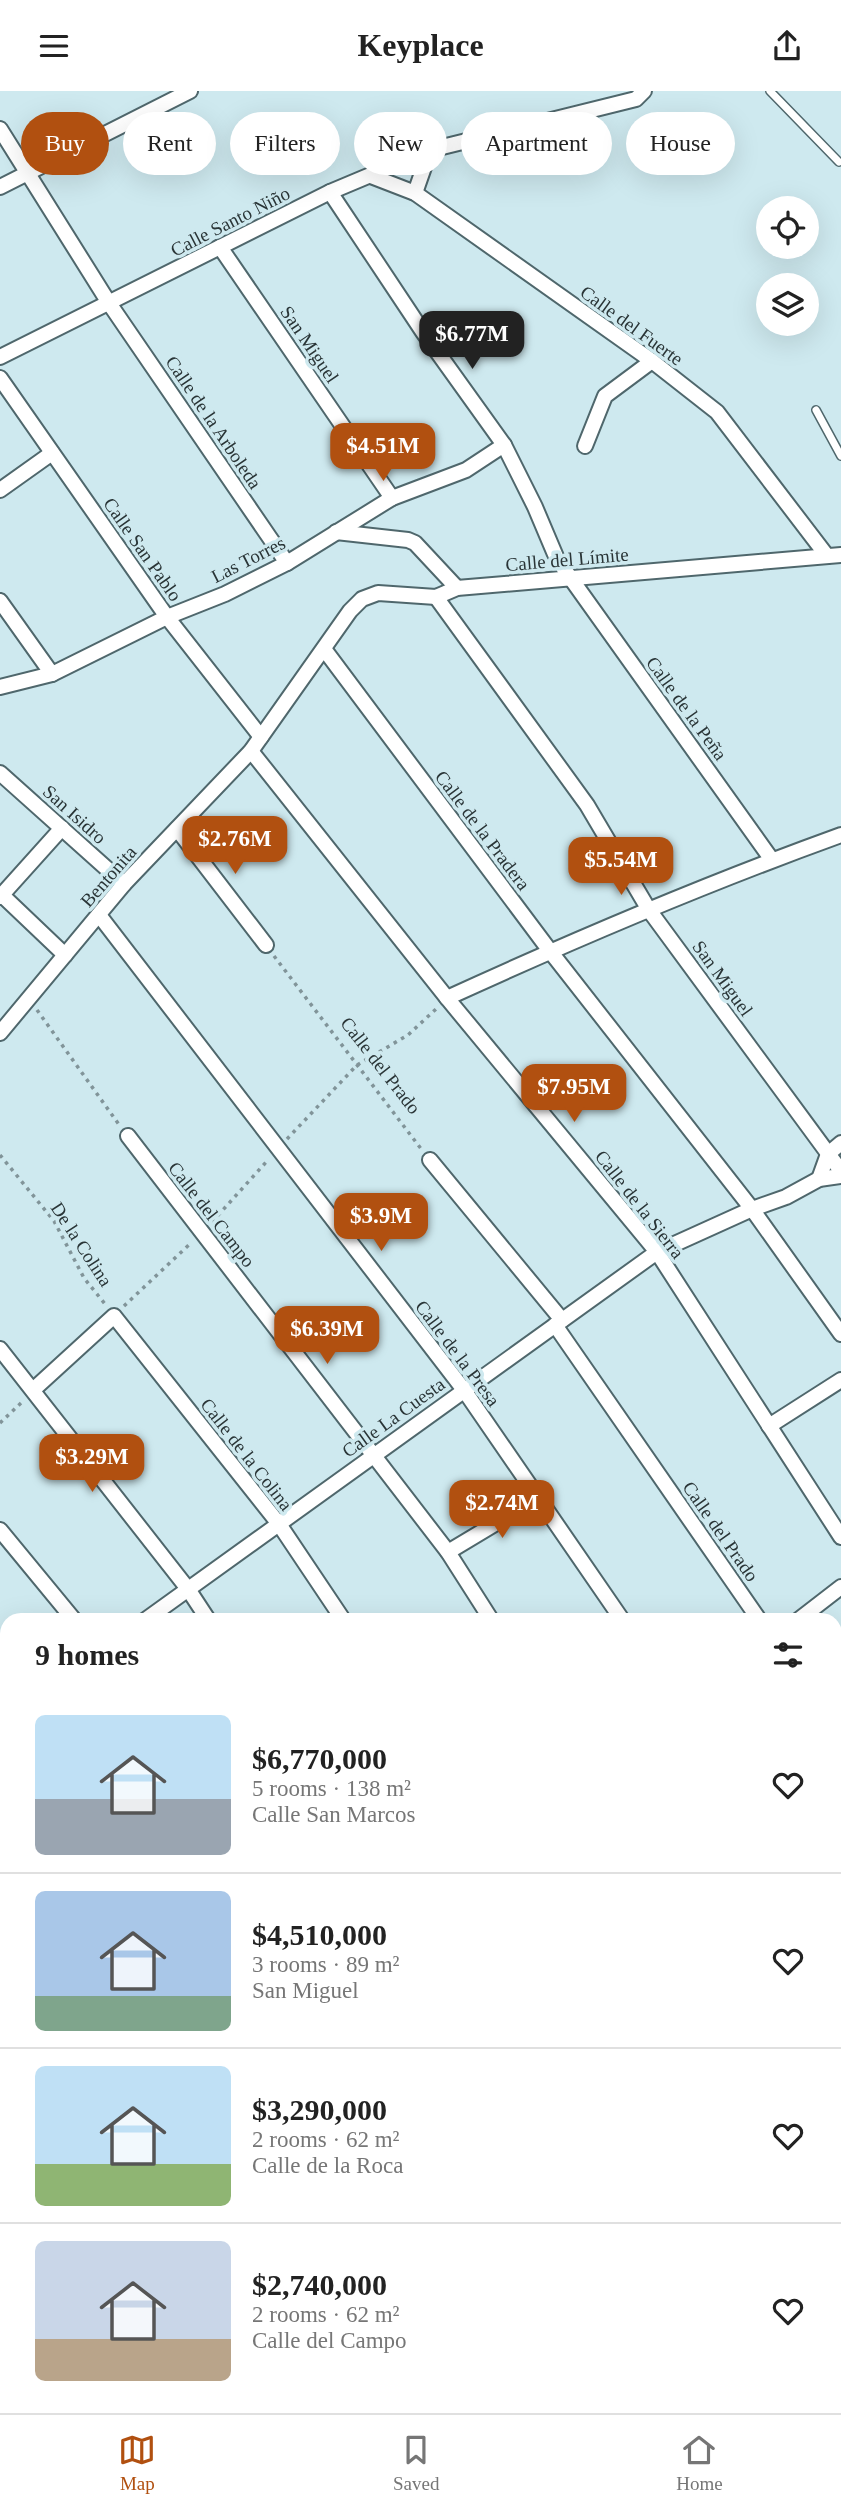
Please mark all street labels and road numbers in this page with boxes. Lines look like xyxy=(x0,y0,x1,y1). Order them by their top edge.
street label: Calle Santo Niño xyxy=(167,182,293,261)
street label: Calle del Fuerte xyxy=(576,281,687,370)
street label: San Miguel xyxy=(276,302,343,387)
street label: Calle de la Arboleda xyxy=(161,352,266,493)
street label: Calle San Pablo xyxy=(99,494,186,605)
street label: Las Torres xyxy=(208,532,289,587)
street label: Calle del Límite xyxy=(505,544,629,575)
street label: Calle de la Peña xyxy=(642,652,732,765)
street label: Calle de la Pradera xyxy=(431,766,535,895)
street label: San Isidro xyxy=(39,781,111,848)
street label: Bentonita xyxy=(76,841,141,911)
street label: San Miguel xyxy=(688,936,757,1020)
street label: Calle del Prado xyxy=(336,1013,425,1118)
street label: Calle de la Sierra xyxy=(591,1146,689,1263)
street label: Calle del Campo xyxy=(164,1158,259,1271)
street label: De la Colina xyxy=(47,1198,117,1291)
street label: Calle de la Presa xyxy=(411,1296,505,1411)
street label: Calle La Cuesta xyxy=(338,1373,449,1462)
street label: Calle de la Colina xyxy=(196,1394,297,1515)
street label: Calle del Prado xyxy=(678,1477,763,1585)

